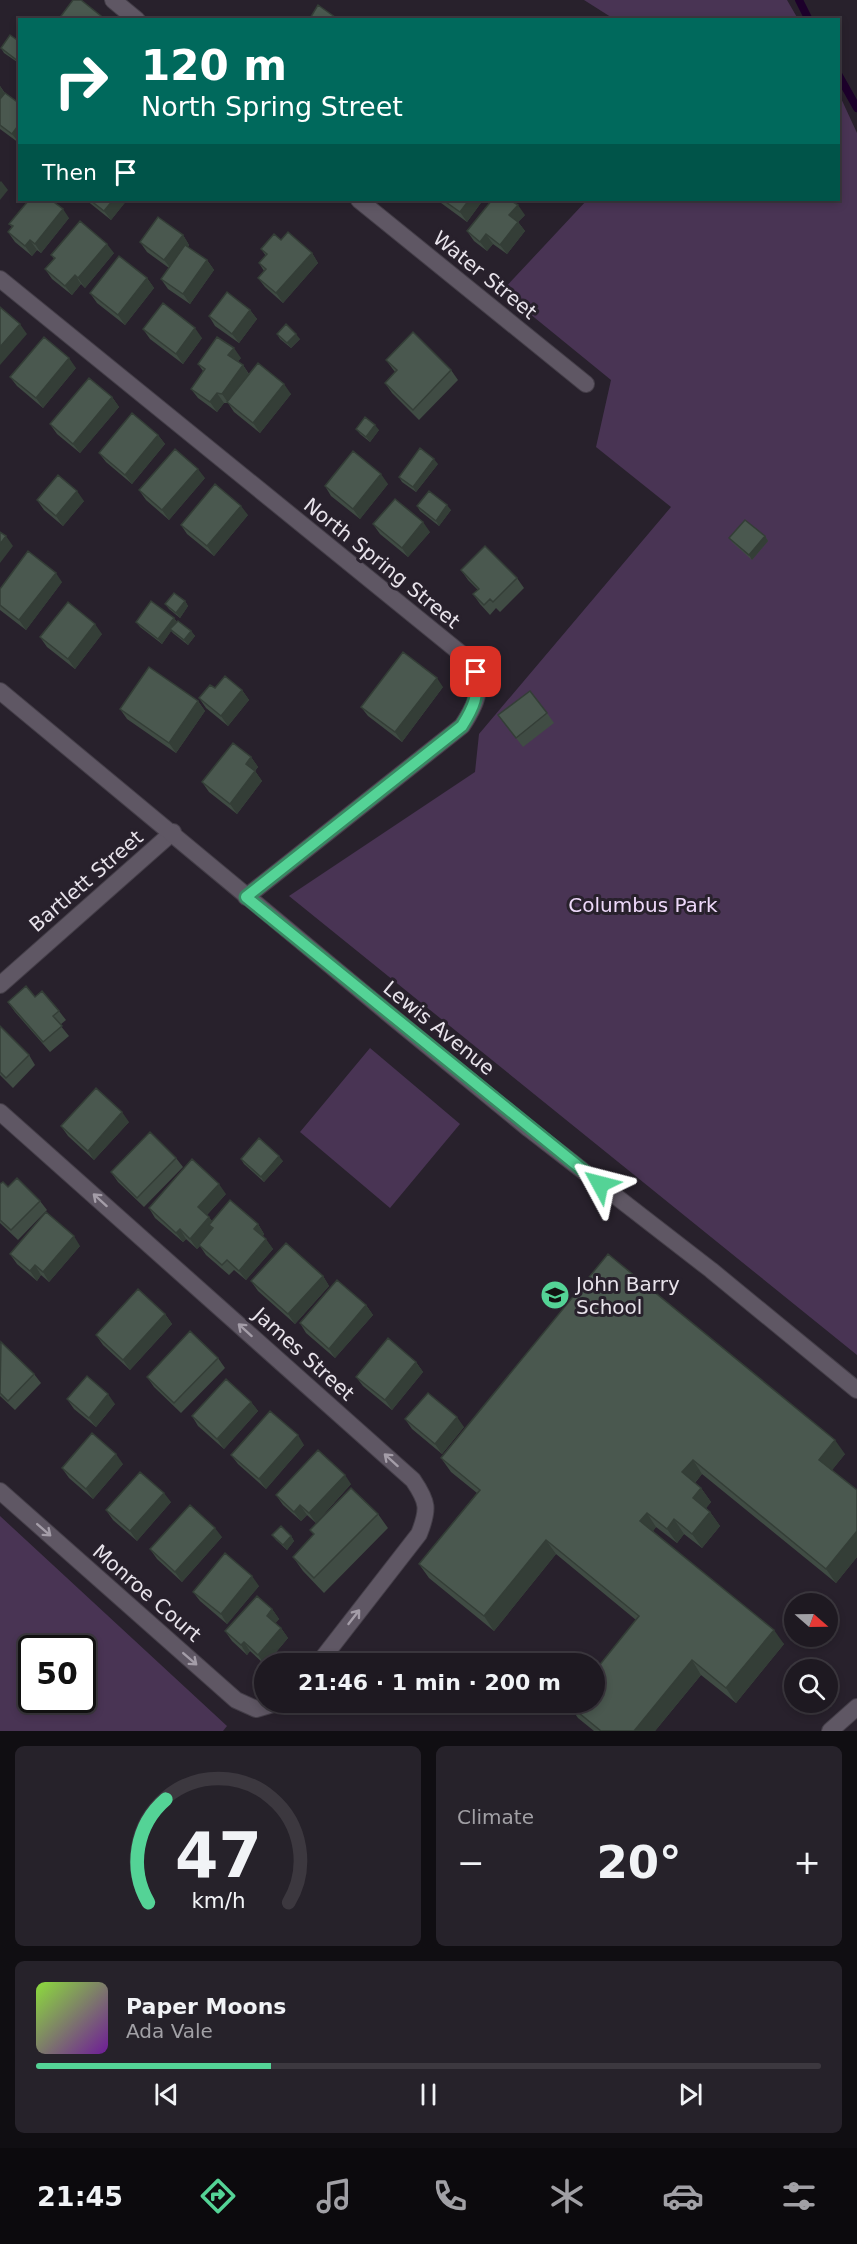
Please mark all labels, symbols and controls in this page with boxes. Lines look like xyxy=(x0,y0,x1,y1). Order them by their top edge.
text: 120 m xyxy=(141,41,287,90)
icon: right xyxy=(42,42,120,120)
text: North Spring Street xyxy=(141,91,403,122)
icon: arrive xyxy=(109,156,142,189)
text: Then xyxy=(42,160,97,185)
street label: Water Street xyxy=(428,226,542,324)
street label: North Spring Street xyxy=(299,493,465,633)
pin xyxy=(450,646,501,697)
icon: arrive xyxy=(459,655,492,688)
street label: Bartlett Street xyxy=(24,825,148,937)
park label: Columbus Park xyxy=(568,893,718,917)
street label: Lewis Avenue xyxy=(379,976,499,1080)
position arrow xyxy=(568,1152,632,1216)
one-way arrow xyxy=(92,1193,107,1207)
place label: John Barry School xyxy=(574,1272,680,1319)
school or university icon: John Barry School xyxy=(539,1279,571,1311)
street label: James Street xyxy=(247,1301,360,1406)
one-way arrow xyxy=(238,1323,253,1337)
one-way arrow xyxy=(384,1453,399,1467)
one-way arrow xyxy=(36,1523,51,1537)
street label: Monroe Court xyxy=(88,1539,206,1647)
north arrow xyxy=(784,1593,838,1647)
map controls xyxy=(784,1593,838,1713)
one-way arrow xyxy=(347,1610,360,1626)
speed limit sign: 50 xyxy=(18,1635,96,1713)
one-way arrow xyxy=(182,1652,197,1666)
button: search xyxy=(784,1659,838,1713)
text: 21:46 · 1 min · 200 m xyxy=(298,1670,561,1695)
text: Climate xyxy=(457,1805,534,1829)
text: 47 xyxy=(175,1819,261,1892)
text: 20° xyxy=(596,1836,682,1889)
text: − xyxy=(457,1843,485,1882)
text: + xyxy=(793,1843,821,1882)
text: km/h xyxy=(191,1888,245,1913)
text: Paper Moons xyxy=(126,1994,286,2019)
text: Ada Vale xyxy=(126,2019,213,2043)
icon: previous xyxy=(150,2078,183,2111)
icon: pause xyxy=(412,2078,445,2111)
icon: next xyxy=(674,2078,707,2111)
icon: directions xyxy=(197,2175,239,2217)
icon: music xyxy=(313,2175,355,2217)
icon: phone xyxy=(429,2175,471,2217)
icon: climate xyxy=(546,2175,588,2217)
icon: car xyxy=(662,2175,704,2217)
icon: filters xyxy=(778,2175,820,2217)
text: 21:45 xyxy=(37,2181,123,2212)

